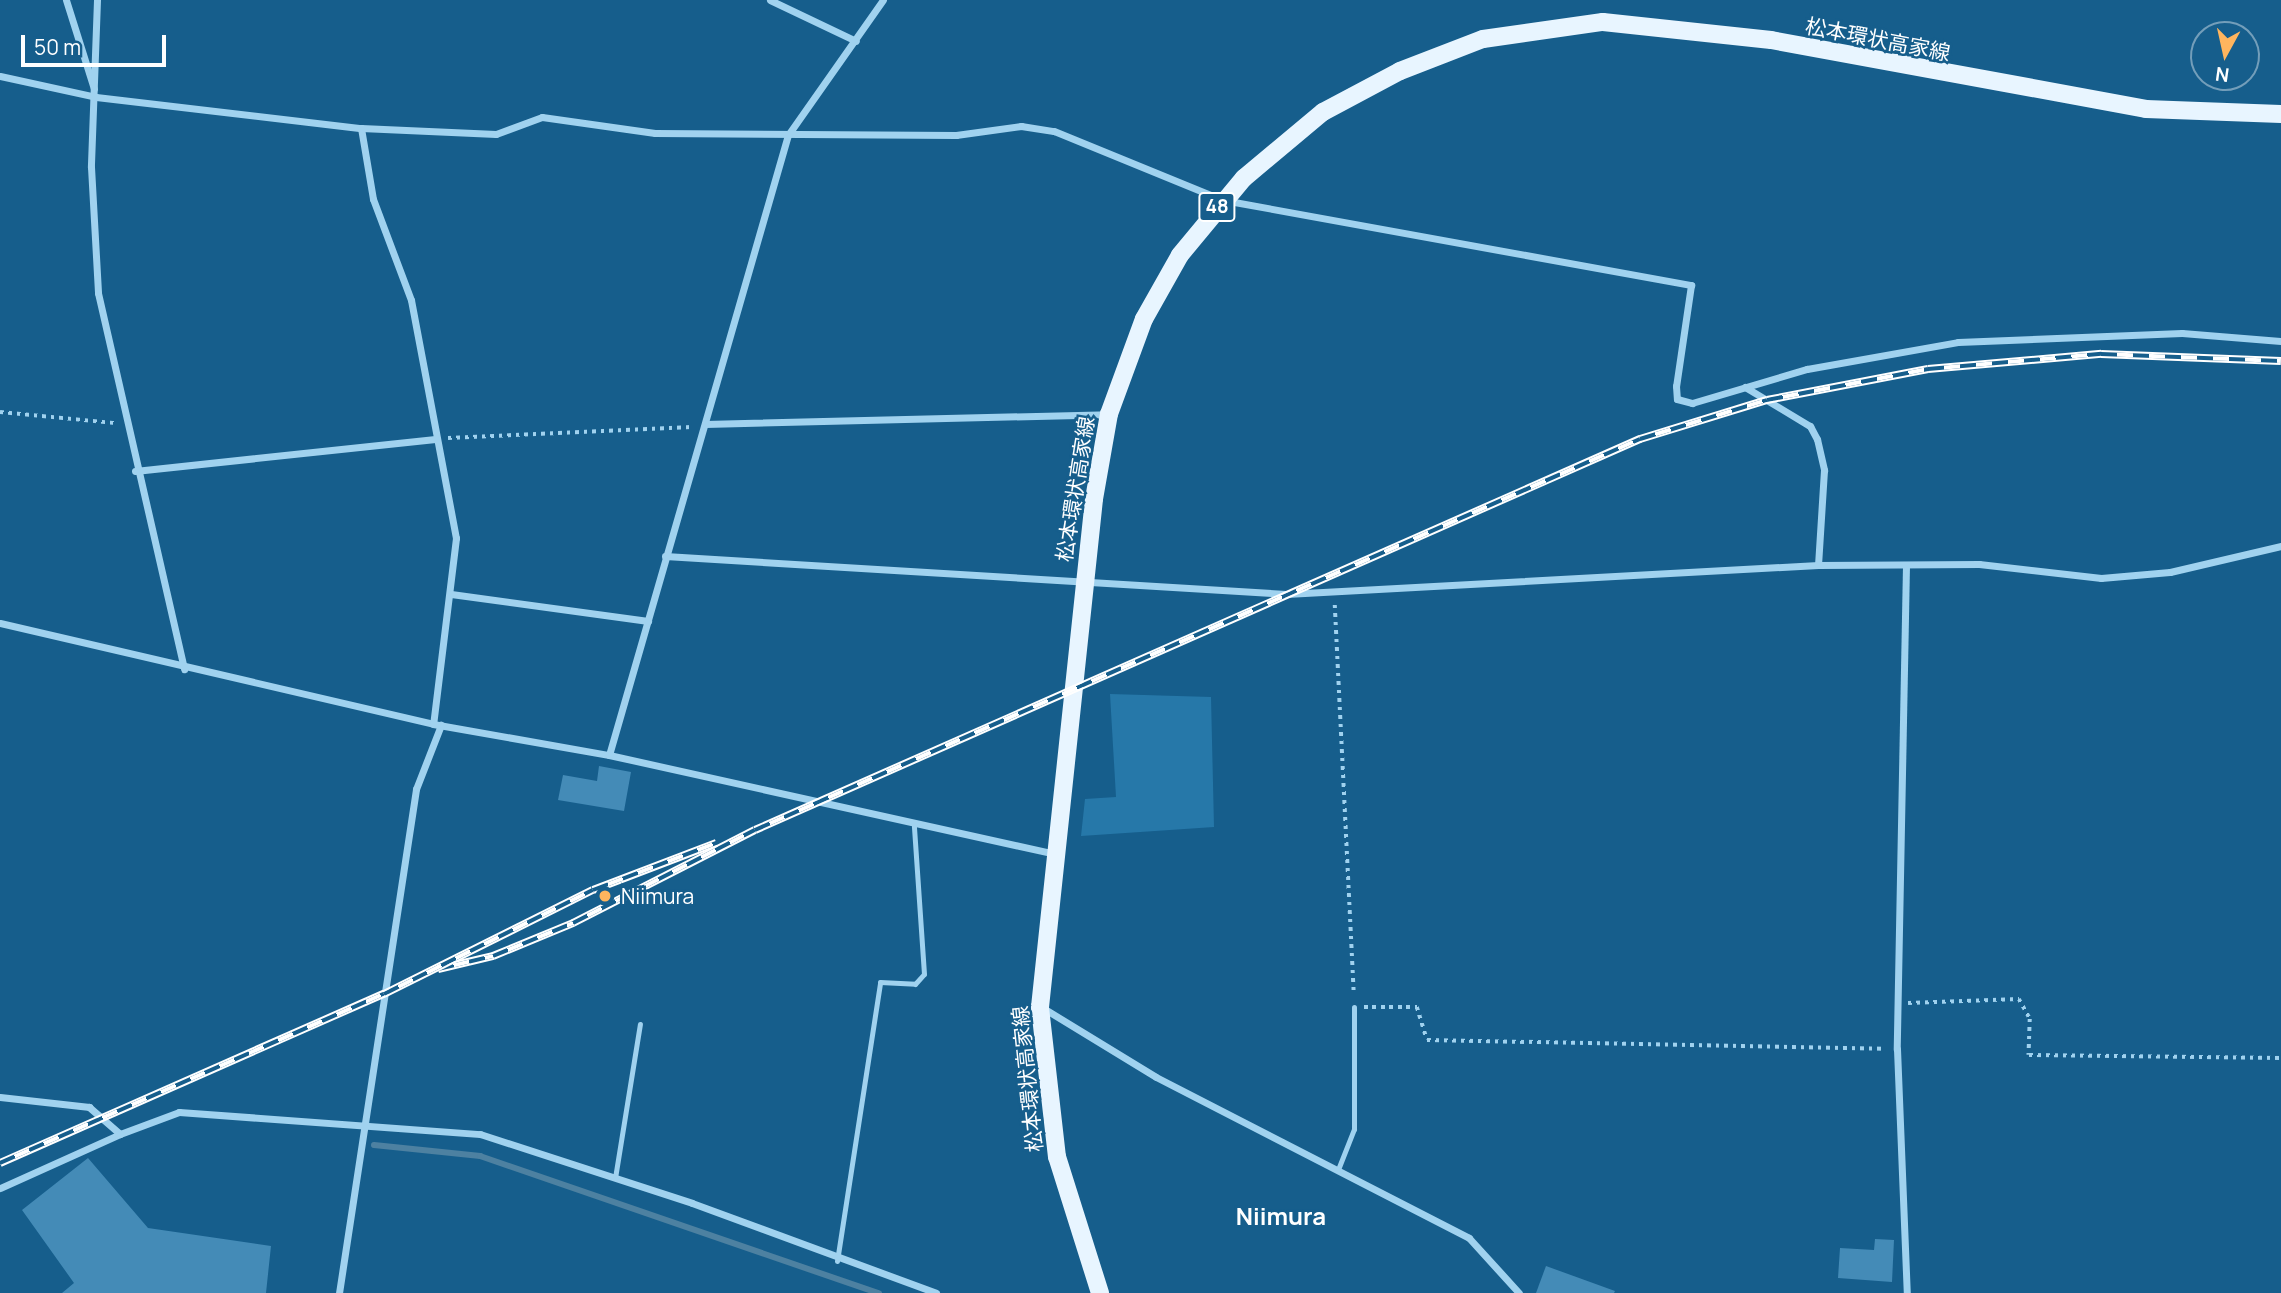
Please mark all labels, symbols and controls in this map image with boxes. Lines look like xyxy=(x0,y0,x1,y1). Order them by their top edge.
street label: 松本環状高家線 xyxy=(1803,13,1953,65)
scale bar xyxy=(24,21,170,65)
north arrow xyxy=(2190,21,2260,91)
text: 50 m xyxy=(34,33,81,61)
text: N xyxy=(2214,61,2231,89)
road number: 48 xyxy=(1198,192,1236,223)
street label: 松本環状高家線 xyxy=(1051,414,1099,564)
place label: Niimura xyxy=(621,883,694,909)
marker: Niimura xyxy=(595,886,615,906)
street label: 松本環状高家線 xyxy=(1007,1005,1047,1153)
district label: Niimura xyxy=(1236,1202,1326,1230)

